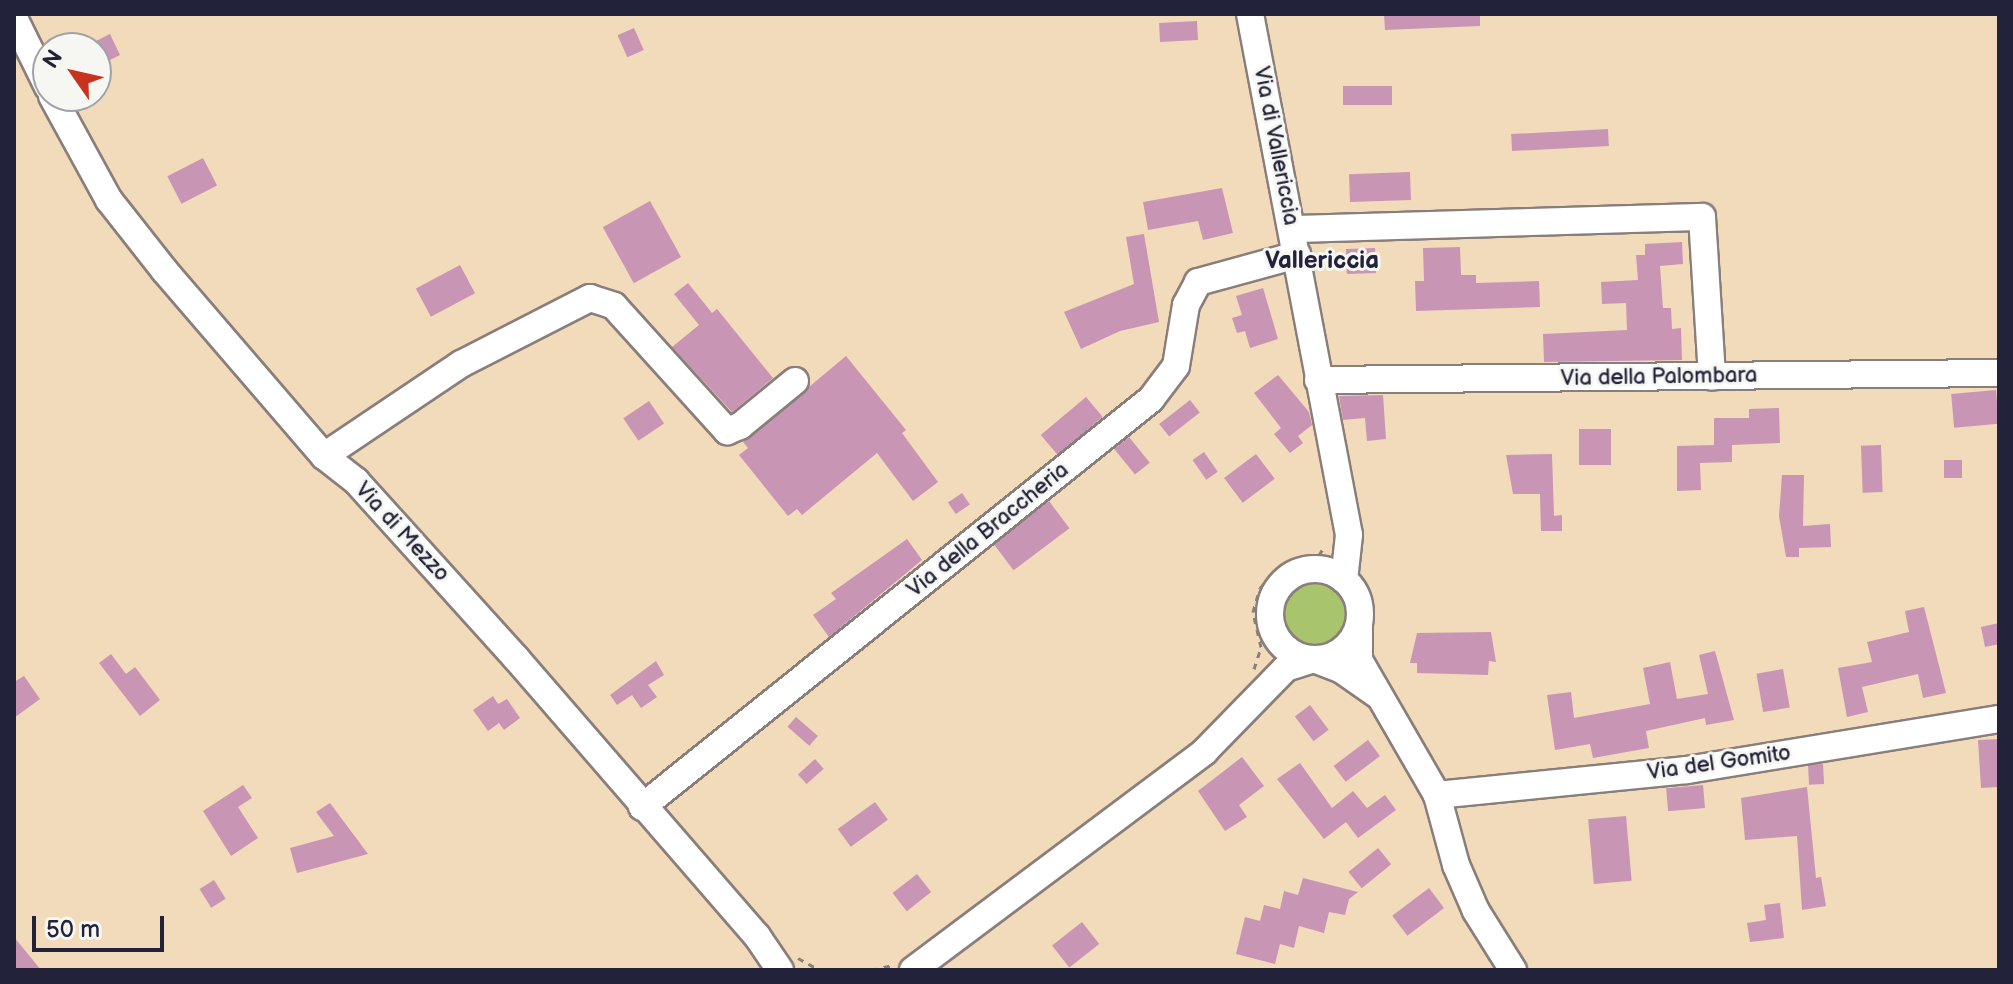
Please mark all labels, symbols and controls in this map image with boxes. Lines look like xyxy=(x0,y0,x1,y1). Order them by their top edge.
north arrow xyxy=(32,32,112,112)
text: N xyxy=(38,45,69,74)
street label: Via di Vallericcia xyxy=(1248,64,1304,228)
district label: Vallericcia xyxy=(1265,247,1379,275)
street label: Via della Palombara xyxy=(1560,362,1758,392)
street label: Via della Braccheria xyxy=(902,457,1074,603)
street label: Via di Mezzo xyxy=(349,477,455,587)
street label: Via del Gomito xyxy=(1646,740,1792,786)
scale bar xyxy=(36,900,168,950)
text: 50 m xyxy=(46,915,100,944)

